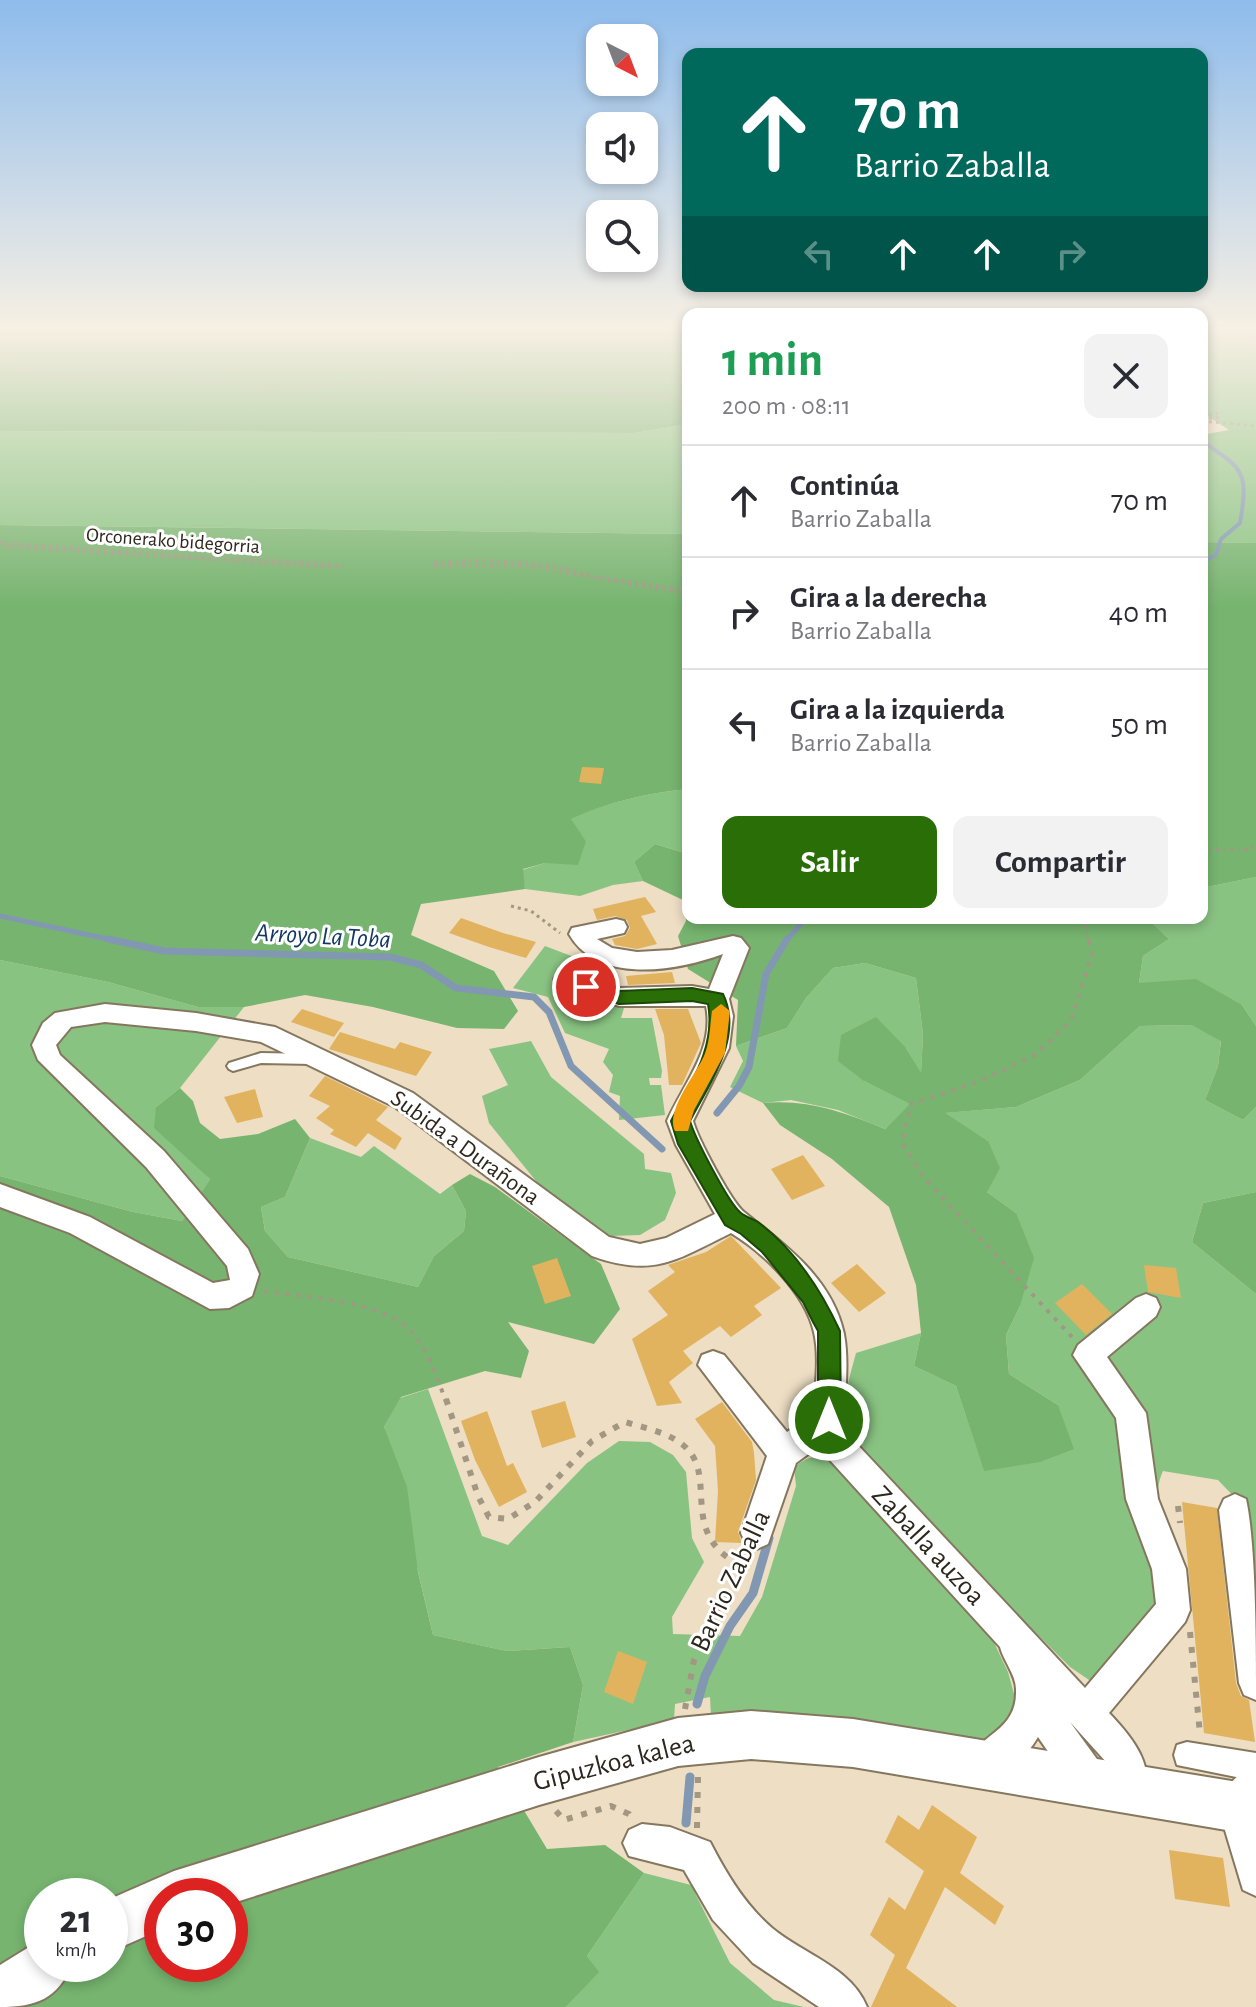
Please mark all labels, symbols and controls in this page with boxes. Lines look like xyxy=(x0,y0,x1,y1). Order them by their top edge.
north arrow xyxy=(586,24,658,96)
map controls xyxy=(586,24,658,272)
icon: ahead xyxy=(722,80,826,184)
text: 70 m xyxy=(854,83,961,139)
button: sound xyxy=(586,112,658,184)
text: Barrio Zaballa xyxy=(854,148,1050,184)
button: search xyxy=(586,200,658,272)
icon: left xyxy=(797,232,841,276)
icon: ahead xyxy=(881,232,925,276)
icon: ahead xyxy=(965,232,1009,276)
icon: right xyxy=(1049,232,1093,276)
button: close xyxy=(1084,334,1168,418)
text: 1 min xyxy=(722,337,823,385)
text: 200 m · 08:11 xyxy=(722,393,851,419)
text: Continúa xyxy=(790,471,899,501)
icon: ahead xyxy=(722,479,766,523)
text: 70 m xyxy=(1111,486,1168,516)
text: Barrio Zaballa xyxy=(790,506,932,532)
street label: Orconerako bidegorria xyxy=(85,525,261,557)
text: Gira a la derecha xyxy=(790,583,987,613)
icon: right xyxy=(722,591,766,635)
text: 40 m xyxy=(1109,598,1168,628)
text: Barrio Zaballa xyxy=(790,618,932,644)
text: Gira a la izquierda xyxy=(790,695,1005,725)
icon: left xyxy=(722,703,766,747)
text: 50 m xyxy=(1111,710,1168,740)
text: Barrio Zaballa xyxy=(790,730,932,756)
button: Salir xyxy=(722,816,937,908)
button: Compartir xyxy=(953,816,1168,908)
water label: Arroyo La Toba xyxy=(254,919,391,953)
pin xyxy=(552,953,620,1021)
icon: arrive xyxy=(564,965,608,1009)
street label: Subida a Durañona xyxy=(386,1086,544,1210)
position arrow xyxy=(787,1378,871,1462)
street label: Zaballa auzoa xyxy=(866,1481,990,1611)
street label: Barrio Zaballa xyxy=(686,1506,776,1656)
street label: Gipuzkoa kalea xyxy=(530,1729,698,1797)
speed limit sign: 30 xyxy=(144,1878,248,1982)
text: 21 xyxy=(59,1900,93,1940)
text: km/h xyxy=(55,1940,97,1960)

